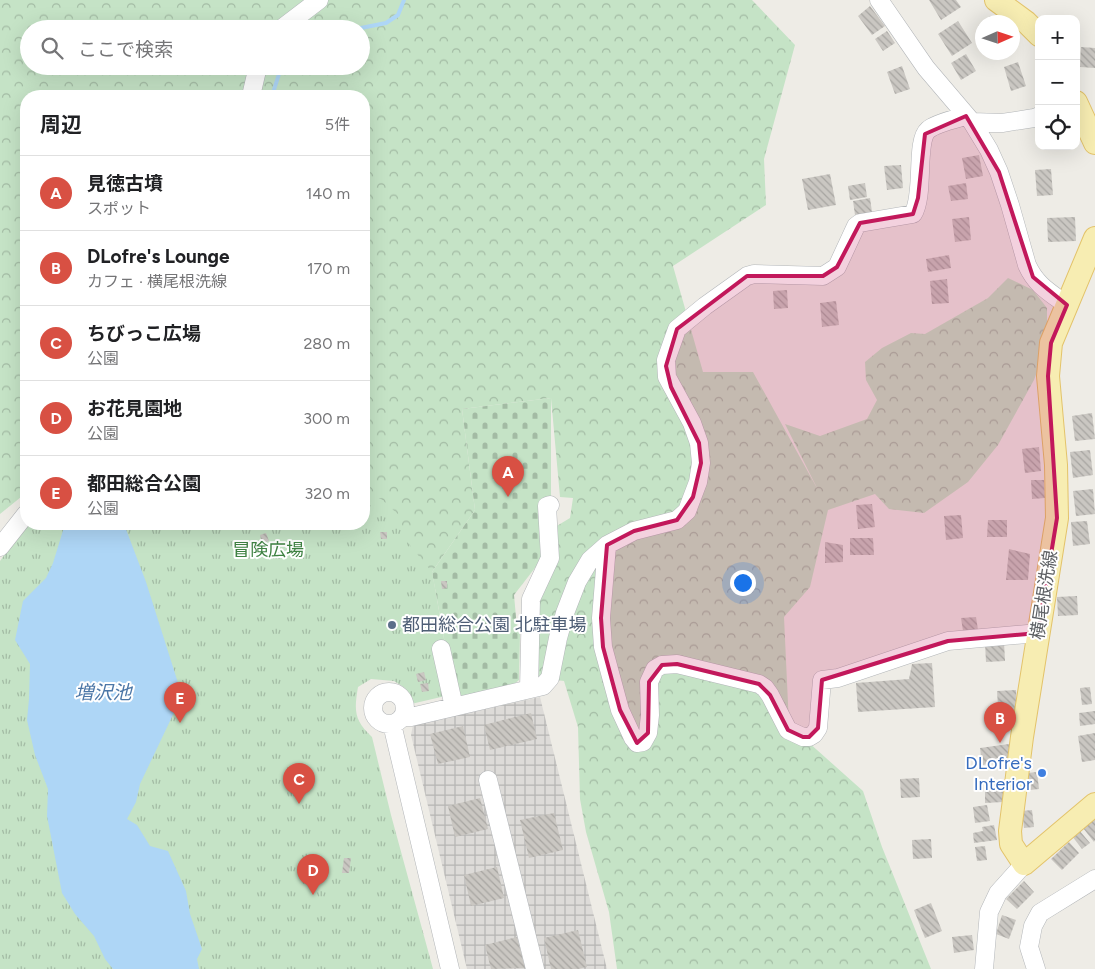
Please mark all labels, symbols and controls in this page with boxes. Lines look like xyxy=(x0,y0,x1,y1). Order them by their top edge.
north arrow xyxy=(975,15,1020,60)
map controls xyxy=(1035,15,1080,150)
button: + xyxy=(1035,15,1080,60)
search box xyxy=(20,20,370,75)
icon: search xyxy=(38,34,66,62)
text: ここで検索 xyxy=(78,38,173,61)
button: − xyxy=(1035,60,1080,105)
button: locate xyxy=(1035,105,1080,150)
text: 周辺 xyxy=(40,112,82,137)
text: 5件 xyxy=(325,115,350,134)
text: 見徳古墳 xyxy=(87,172,163,195)
text: A xyxy=(50,184,62,203)
text: 140 m xyxy=(306,184,350,203)
text: スポット xyxy=(87,199,151,218)
text: DLofre's Lounge xyxy=(87,245,230,268)
text: B xyxy=(51,259,61,278)
text: 170 m xyxy=(307,259,350,278)
text: カフェ · 横尾根洗線 xyxy=(87,272,227,291)
text: ちびっこ広場 xyxy=(87,322,201,345)
text: C xyxy=(50,334,62,353)
text: 280 m xyxy=(303,334,350,353)
text: 公園 xyxy=(87,349,119,368)
text: お花見園地 xyxy=(87,397,182,420)
text: D xyxy=(50,409,62,428)
text: 300 m xyxy=(303,409,350,428)
text: 公園 xyxy=(87,424,119,443)
pin: A xyxy=(492,456,524,497)
text: 都田総合公園 xyxy=(87,472,201,495)
text: E xyxy=(51,484,61,503)
text: 320 m xyxy=(305,484,350,503)
text: 公園 xyxy=(87,499,119,518)
park label: 冒険広場 xyxy=(232,539,304,561)
street label: 横尾根洗線 xyxy=(1026,549,1062,641)
your location xyxy=(730,570,756,596)
place label: 都田総合公園 北駐車場 xyxy=(402,614,586,636)
marker: 都田総合公園 北駐車場 xyxy=(386,619,398,631)
water label: 増沢池 xyxy=(74,681,133,704)
pin: E xyxy=(164,682,196,723)
pin: B xyxy=(984,702,1016,743)
place label: DLofre's Interior xyxy=(965,752,1032,795)
pin: C xyxy=(283,763,315,804)
marker: DLofre's Interior xyxy=(1036,767,1048,779)
pin: D xyxy=(297,854,329,895)

